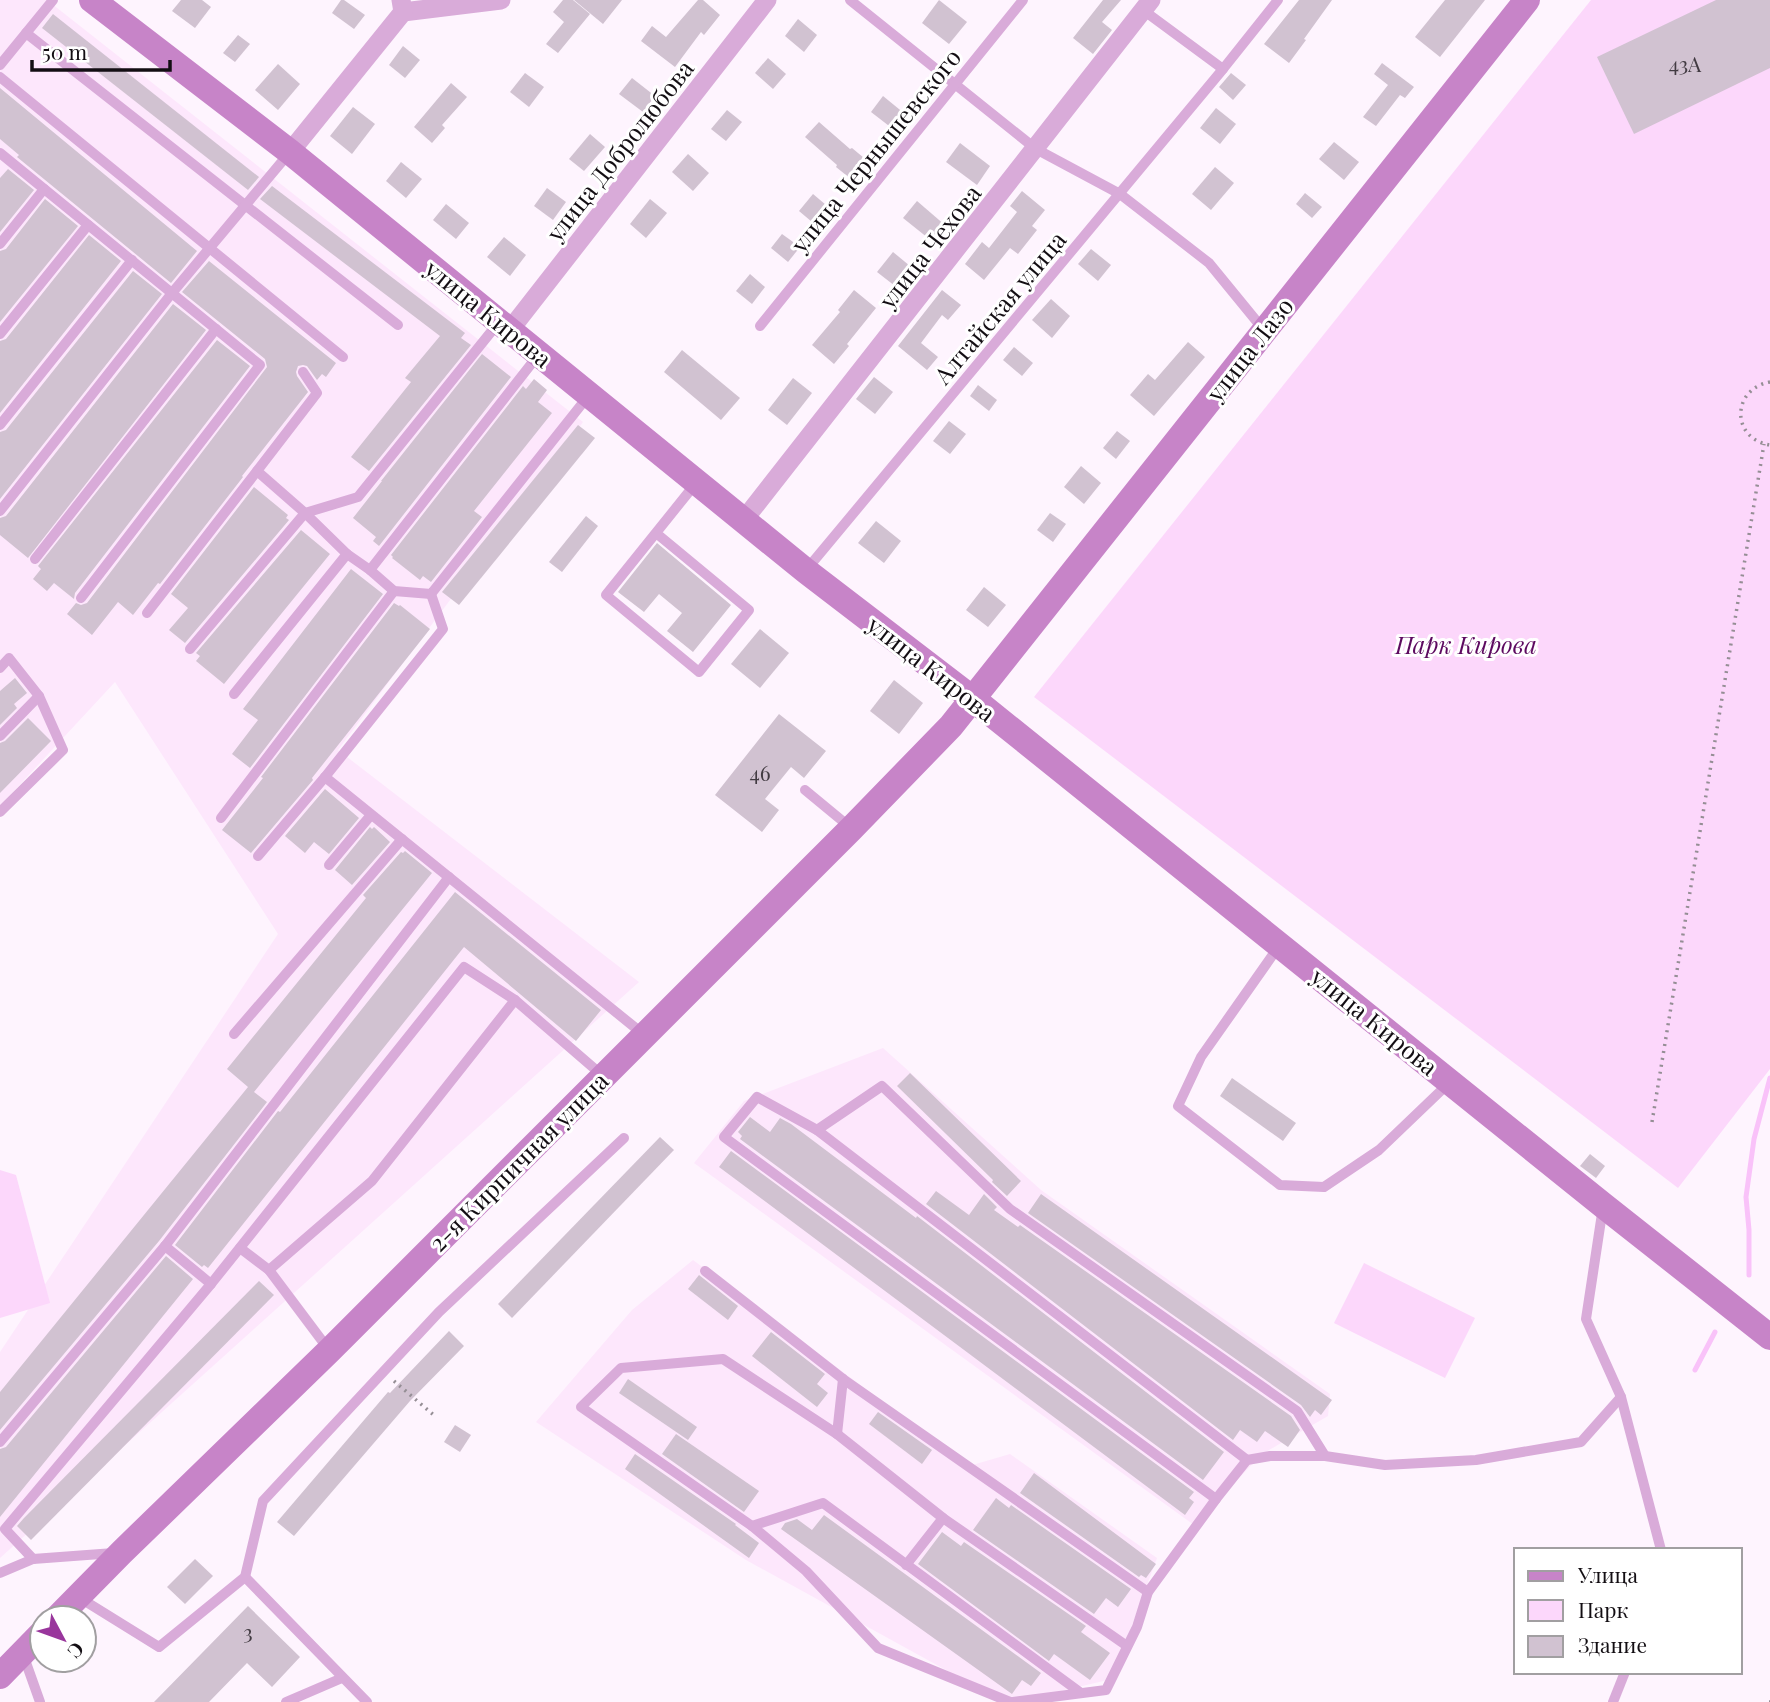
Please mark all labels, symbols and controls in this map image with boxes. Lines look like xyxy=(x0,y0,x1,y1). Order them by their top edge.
scale bar xyxy=(32,28,170,72)
text: 50 m xyxy=(42,37,88,65)
street label: улица Чернышевского xyxy=(782,41,967,259)
house number: 43А xyxy=(1669,49,1702,77)
street label: улица Добролюбова xyxy=(538,53,700,248)
street label: улица Чехова xyxy=(870,178,987,315)
street label: Алтайская улица xyxy=(925,224,1072,391)
street label: улица Кирова xyxy=(418,251,559,374)
street label: улица Лазо xyxy=(1198,290,1300,408)
street label: улица Кирова xyxy=(861,607,1003,728)
park label: Парк Кирова xyxy=(1394,628,1537,660)
house number: 46 xyxy=(749,758,771,786)
street label: улица Кирова xyxy=(1304,959,1445,1082)
street label: 2-я Кирпичная улица xyxy=(421,1064,615,1258)
legend xyxy=(1514,1548,1742,1674)
text: Улица xyxy=(1577,1560,1639,1588)
text: Парк xyxy=(1578,1595,1628,1623)
north arrow xyxy=(28,1604,98,1674)
house number: 3 xyxy=(243,1617,253,1645)
text: Здание xyxy=(1578,1630,1647,1658)
text: С xyxy=(62,1637,91,1664)

